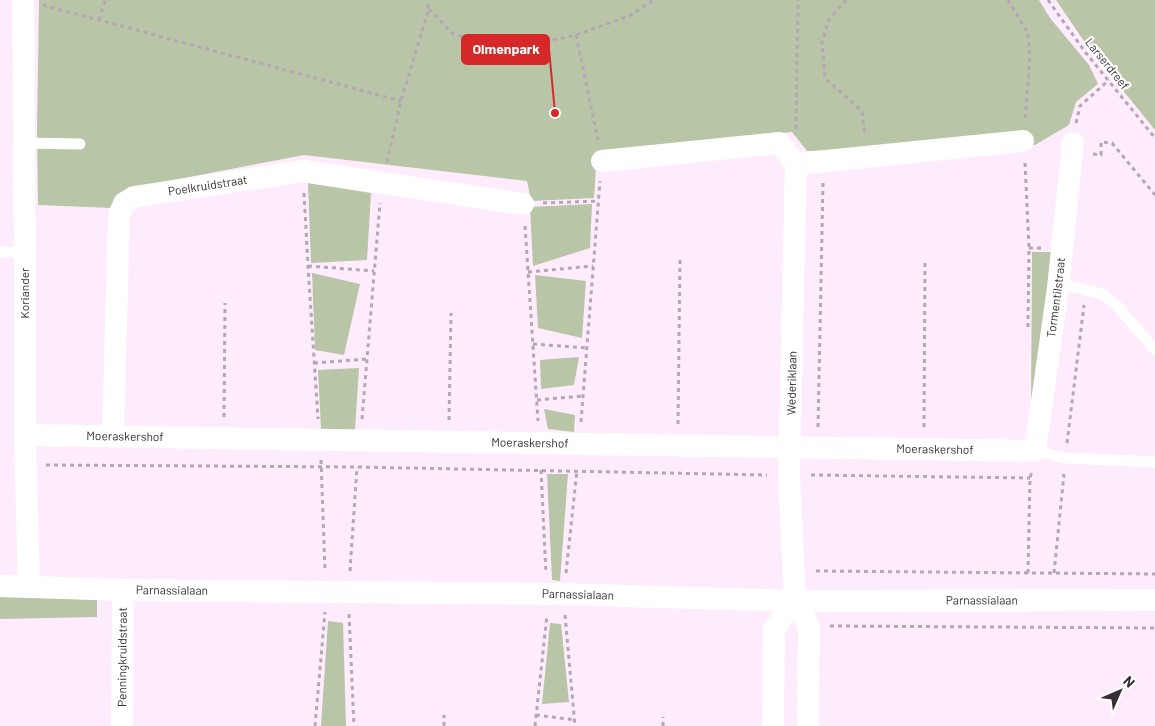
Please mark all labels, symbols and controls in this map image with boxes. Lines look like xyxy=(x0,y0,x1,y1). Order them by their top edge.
callout: Olmenpark xyxy=(462,35,549,64)
street label: Larserdreef xyxy=(1083,35,1133,92)
text: Olmenpark xyxy=(472,40,540,57)
street label: Poelkruidstraat xyxy=(167,172,248,198)
street label: Tormentilstraat xyxy=(1043,257,1067,339)
street label: Koriander xyxy=(17,267,31,318)
street label: Wederiklaan xyxy=(783,351,799,415)
street label: Moeraskershof xyxy=(86,428,164,443)
street label: Moeraskershof xyxy=(491,434,569,450)
street label: Moeraskershof xyxy=(896,441,974,456)
street label: Parnassialaan xyxy=(136,582,208,597)
street label: Parnassialaan xyxy=(542,586,614,602)
street label: Parnassialaan xyxy=(946,592,1018,607)
street label: Penningkruidstraat xyxy=(114,607,129,707)
north arrow xyxy=(1095,666,1145,716)
text: N xyxy=(1120,672,1139,691)

